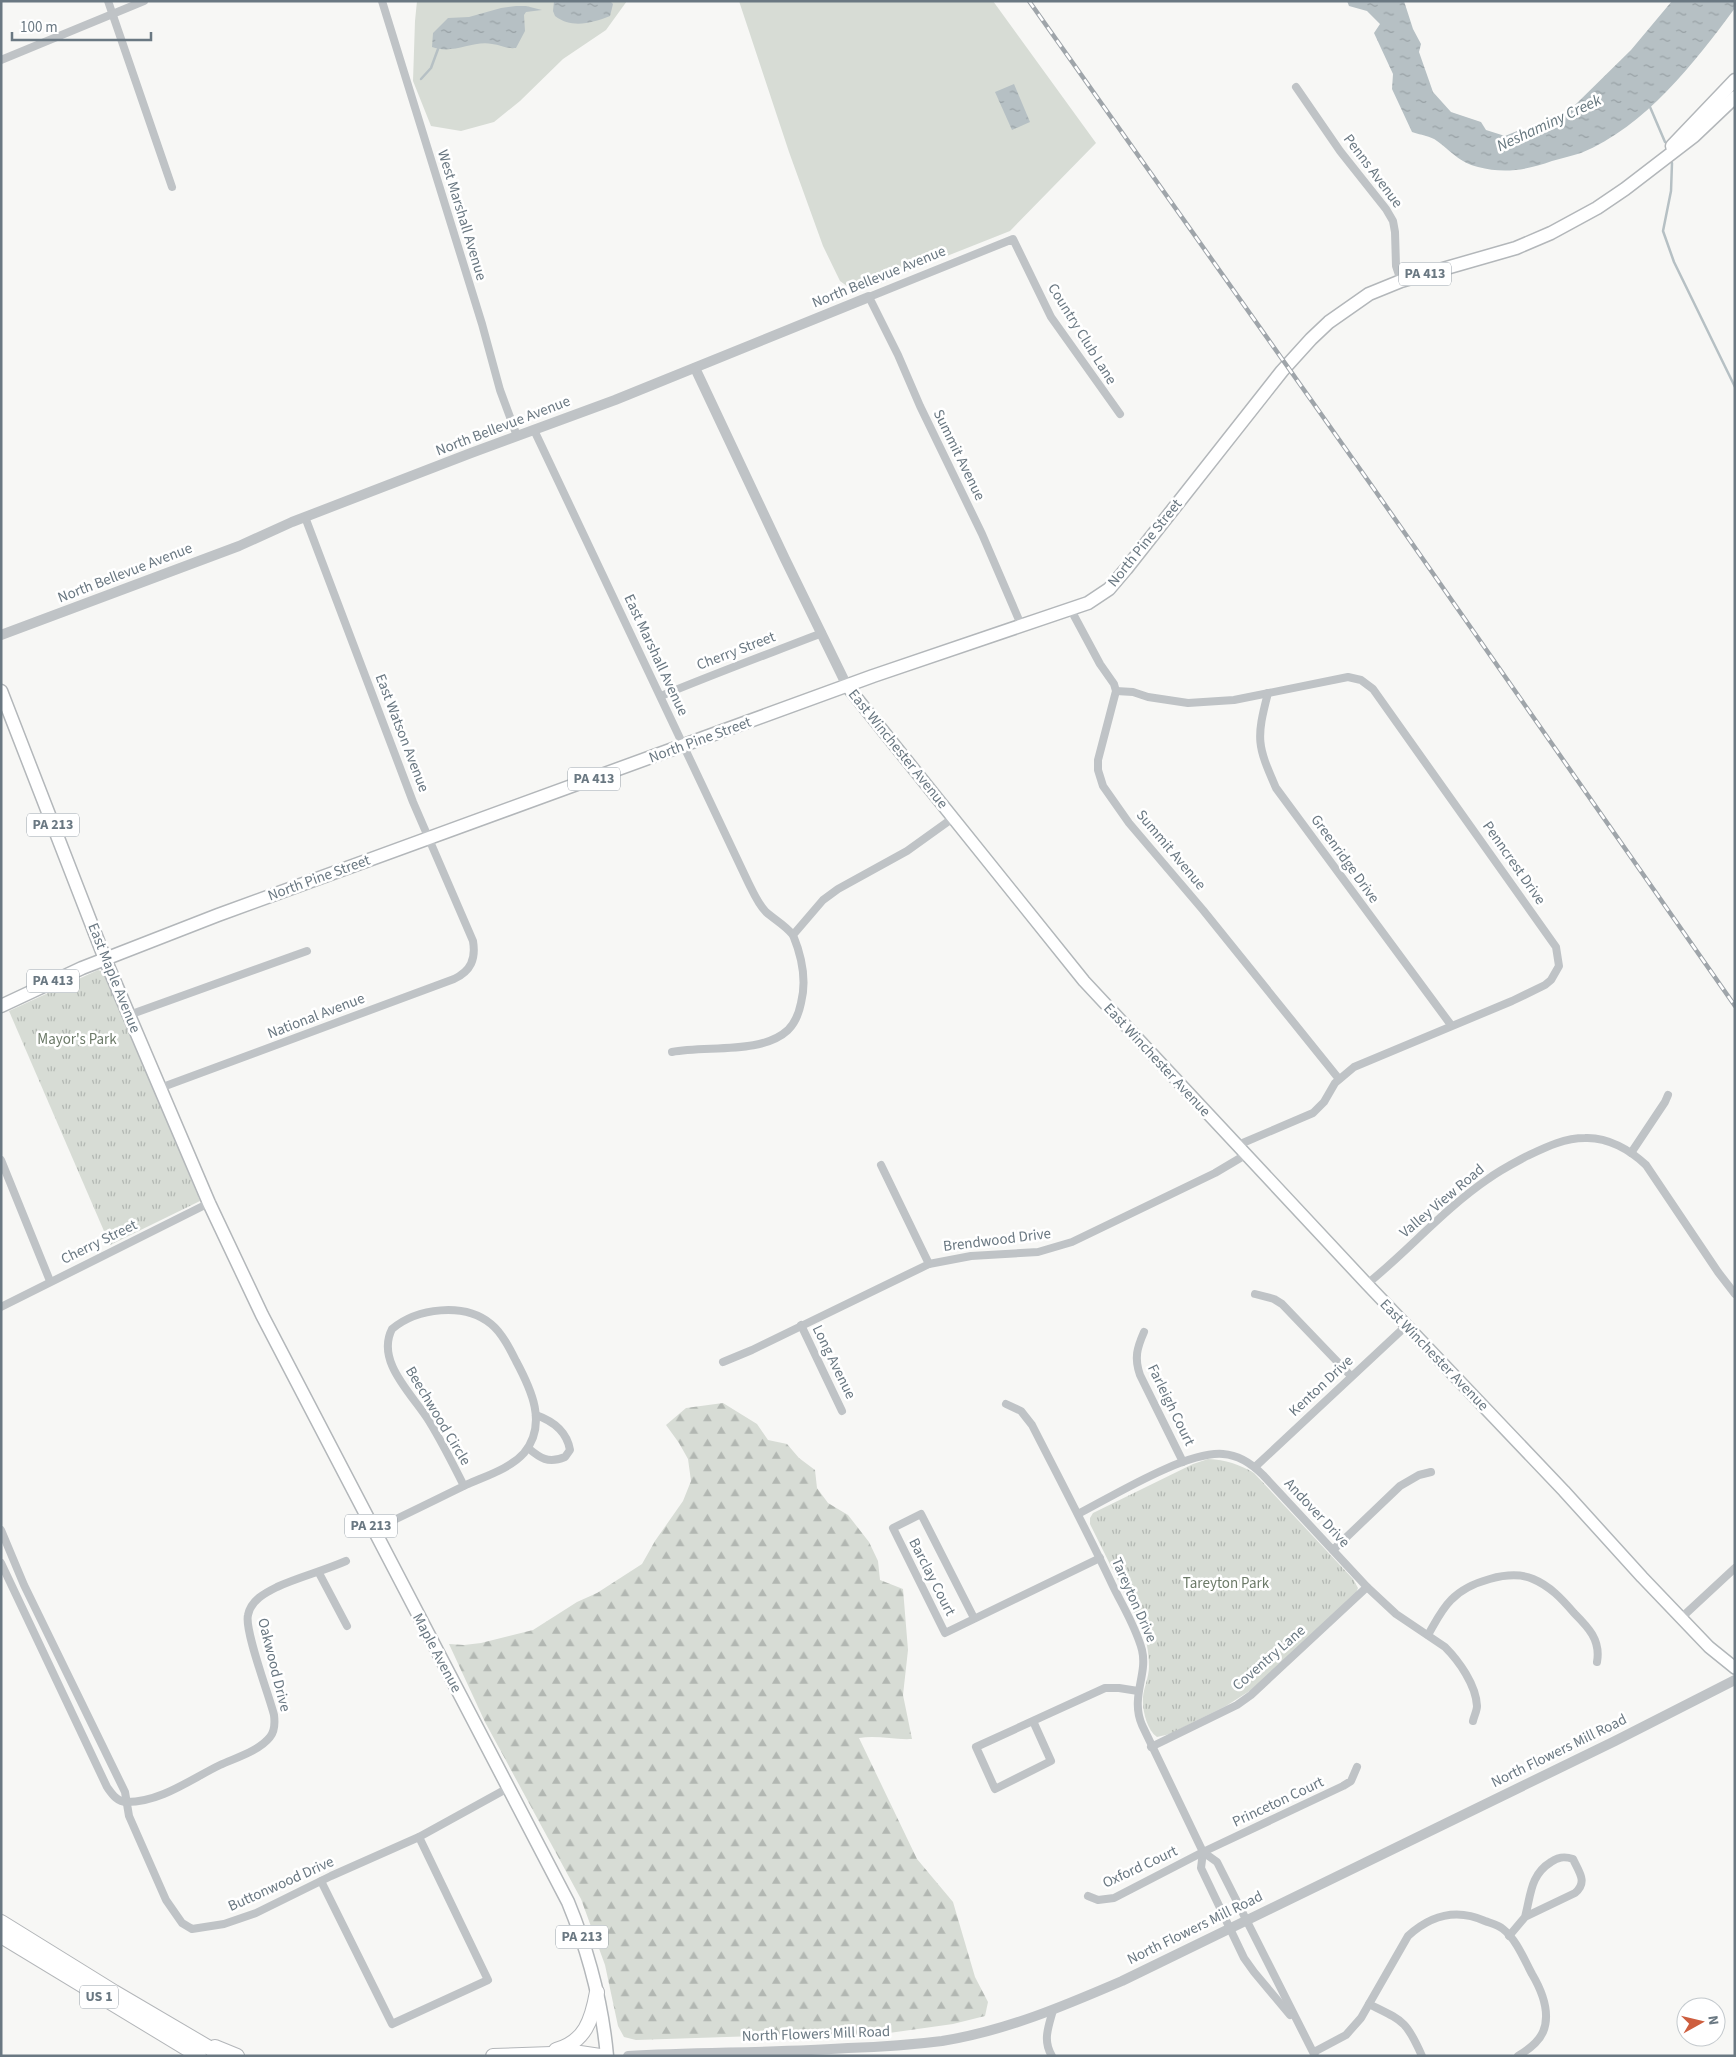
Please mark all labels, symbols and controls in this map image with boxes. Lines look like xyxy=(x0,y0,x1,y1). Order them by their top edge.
scale bar xyxy=(12,10,151,42)
text: 100 m xyxy=(20,17,58,38)
water label: Neshaminy Creek xyxy=(1493,89,1605,157)
street label: Penns Avenue xyxy=(1338,130,1408,212)
street label: West Marshall Avenue xyxy=(432,147,492,283)
street label: North Bellevue Avenue xyxy=(809,241,949,313)
road number: PA 413 xyxy=(1399,262,1451,286)
street label: Country Club Lane xyxy=(1042,279,1122,389)
street label: North Bellevue Avenue xyxy=(433,391,573,461)
street label: Summit Avenue xyxy=(928,406,990,504)
street label: North Pine Street xyxy=(1103,495,1187,591)
street label: North Bellevue Avenue xyxy=(55,538,195,608)
street label: East Marshall Avenue xyxy=(619,591,693,719)
street label: Cherry Street xyxy=(694,626,778,676)
street label: East Watson Avenue xyxy=(370,671,434,795)
street label: East Winchester Avenue xyxy=(843,685,953,813)
street label: North Pine Street xyxy=(646,712,754,768)
road number: PA 413 xyxy=(568,768,620,791)
street label: Summit Avenue xyxy=(1131,805,1211,895)
street label: Greenridge Drive xyxy=(1306,810,1384,908)
road number: PA 213 xyxy=(27,814,79,836)
street label: Penncrest Drive xyxy=(1477,817,1551,909)
street label: North Pine Street xyxy=(265,850,373,906)
street label: East Maple Avenue xyxy=(82,920,146,1036)
road number: PA 413 xyxy=(27,969,79,992)
street label: National Avenue xyxy=(264,988,368,1044)
street label: East Winchester Avenue xyxy=(1099,999,1215,1121)
park label: Mayor's Park xyxy=(37,1029,117,1050)
street label: Valley View Road xyxy=(1395,1159,1489,1243)
street label: Cherry Street xyxy=(57,1214,141,1270)
street label: Brendwood Drive xyxy=(942,1223,1052,1257)
street label: East Winchester Avenue xyxy=(1375,1294,1493,1416)
street label: Long Avenue xyxy=(807,1321,861,1403)
street label: Kenton Drive xyxy=(1284,1351,1358,1421)
street label: Farleigh Court xyxy=(1142,1361,1200,1449)
street label: Beechwood Circle xyxy=(400,1362,476,1470)
street label: Andover Drive xyxy=(1279,1474,1355,1552)
road number: PA 213 xyxy=(345,1514,397,1538)
street label: Barclay Court xyxy=(903,1534,961,1620)
street label: Tareyton Drive xyxy=(1106,1554,1162,1646)
park label: Tareyton Park xyxy=(1183,1573,1270,1594)
street label: Maple Avenue xyxy=(407,1610,467,1696)
street label: Oakwood Drive xyxy=(252,1616,296,1714)
street label: Coventry Lane xyxy=(1228,1620,1310,1696)
street label: North Flowers Mill Road xyxy=(1488,1709,1630,1793)
street label: Princeton Court xyxy=(1229,1772,1327,1832)
street label: Oxford Court xyxy=(1099,1841,1181,1893)
street label: Buttonwood Drive xyxy=(225,1851,337,1917)
street label: North Flowers Mill Road xyxy=(1124,1886,1266,1970)
road number: PA 213 xyxy=(556,1925,608,1948)
road number: US 1 xyxy=(80,1985,118,2008)
north arrow xyxy=(1676,1997,1726,2047)
text: N xyxy=(1702,2014,1723,2026)
street label: North Flowers Mill Road xyxy=(741,2021,891,2047)

